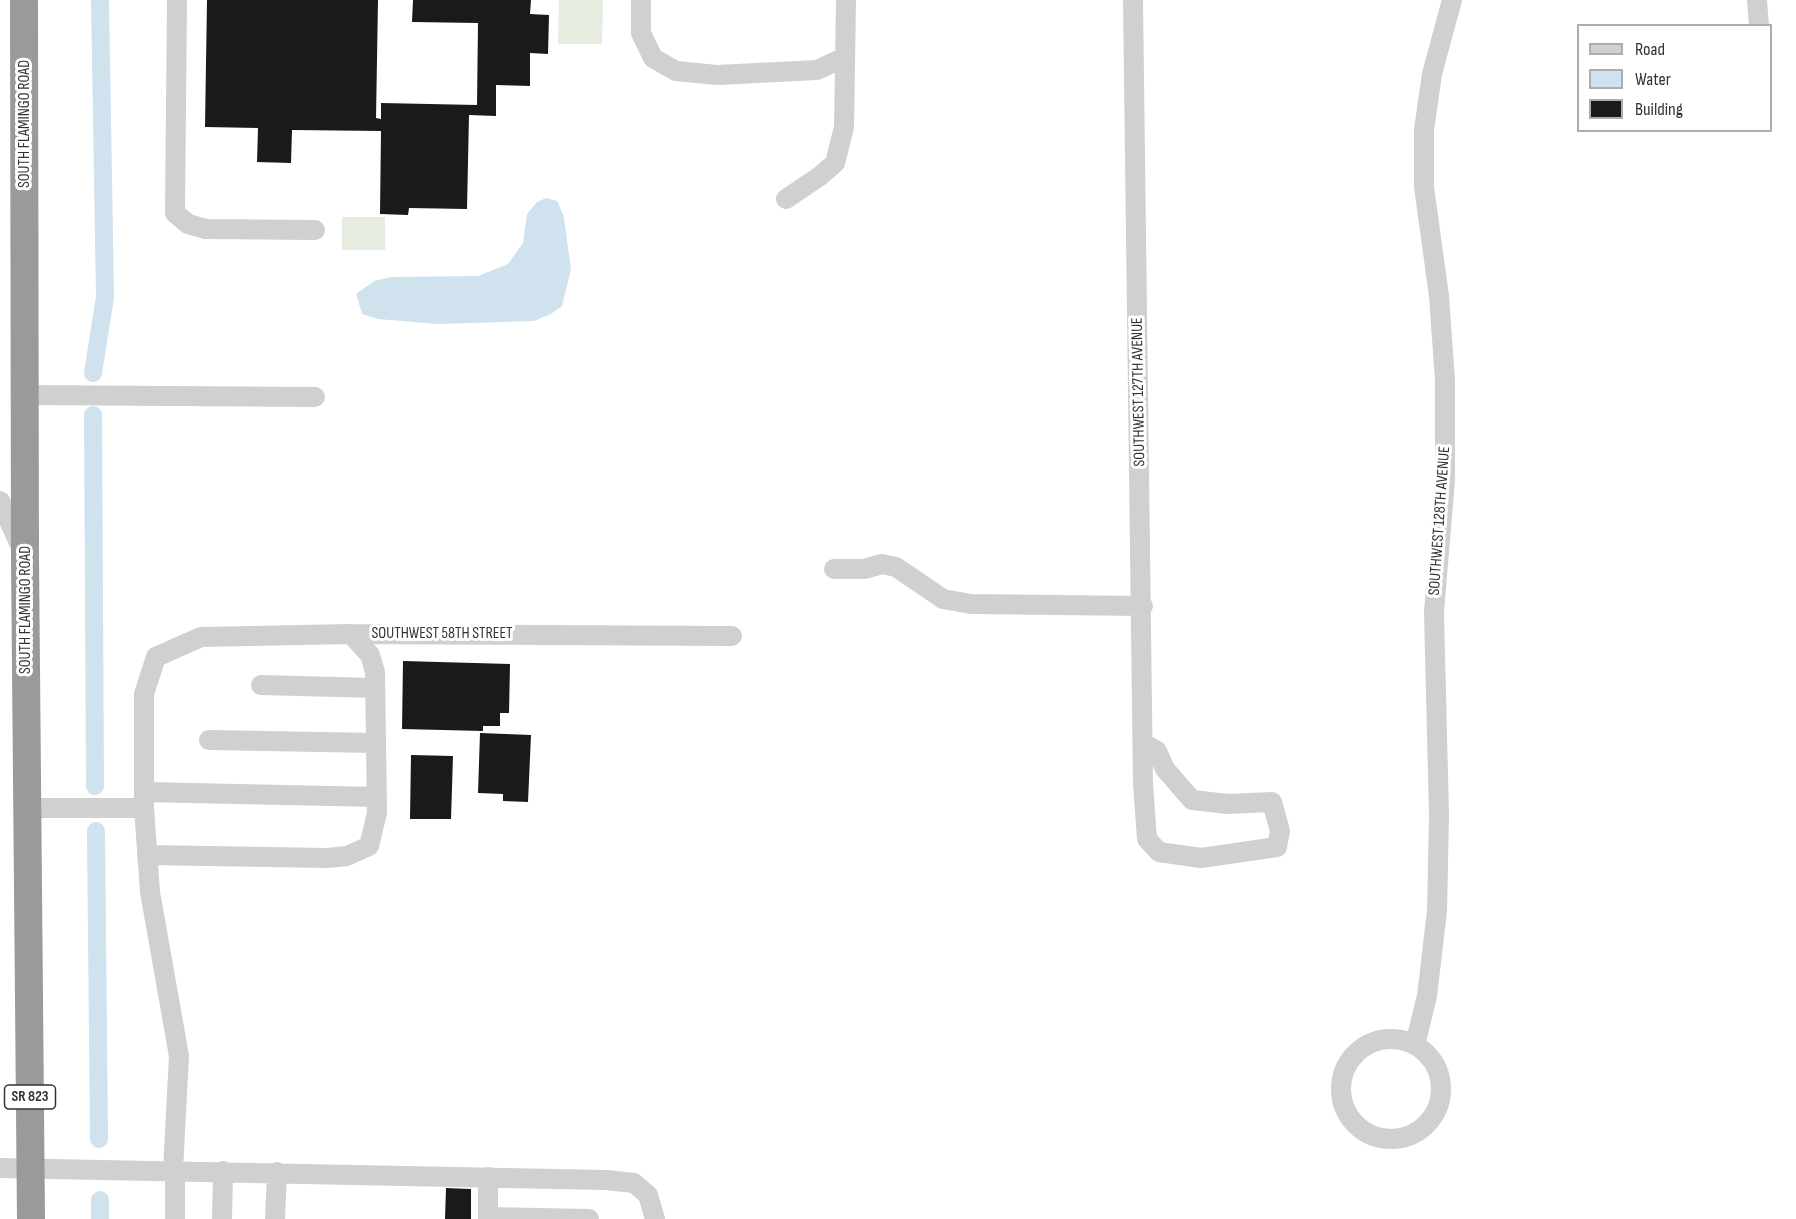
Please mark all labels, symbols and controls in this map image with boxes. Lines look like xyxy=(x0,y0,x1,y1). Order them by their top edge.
legend xyxy=(1577,24,1772,132)
text: Road xyxy=(1635,39,1665,60)
street label: SOUTH FLAMINGO ROAD xyxy=(15,60,35,188)
text: Water xyxy=(1635,69,1671,90)
text: Building xyxy=(1635,99,1683,120)
street label: SOUTHWEST 127TH AVENUE xyxy=(1128,317,1150,467)
street label: SOUTHWEST 128TH AVENUE xyxy=(1425,446,1455,596)
street label: SOUTH FLAMINGO ROAD xyxy=(16,546,36,674)
street label: SOUTHWEST 58TH STREET xyxy=(372,624,512,644)
road number: SR 823 xyxy=(4,1085,56,1109)

